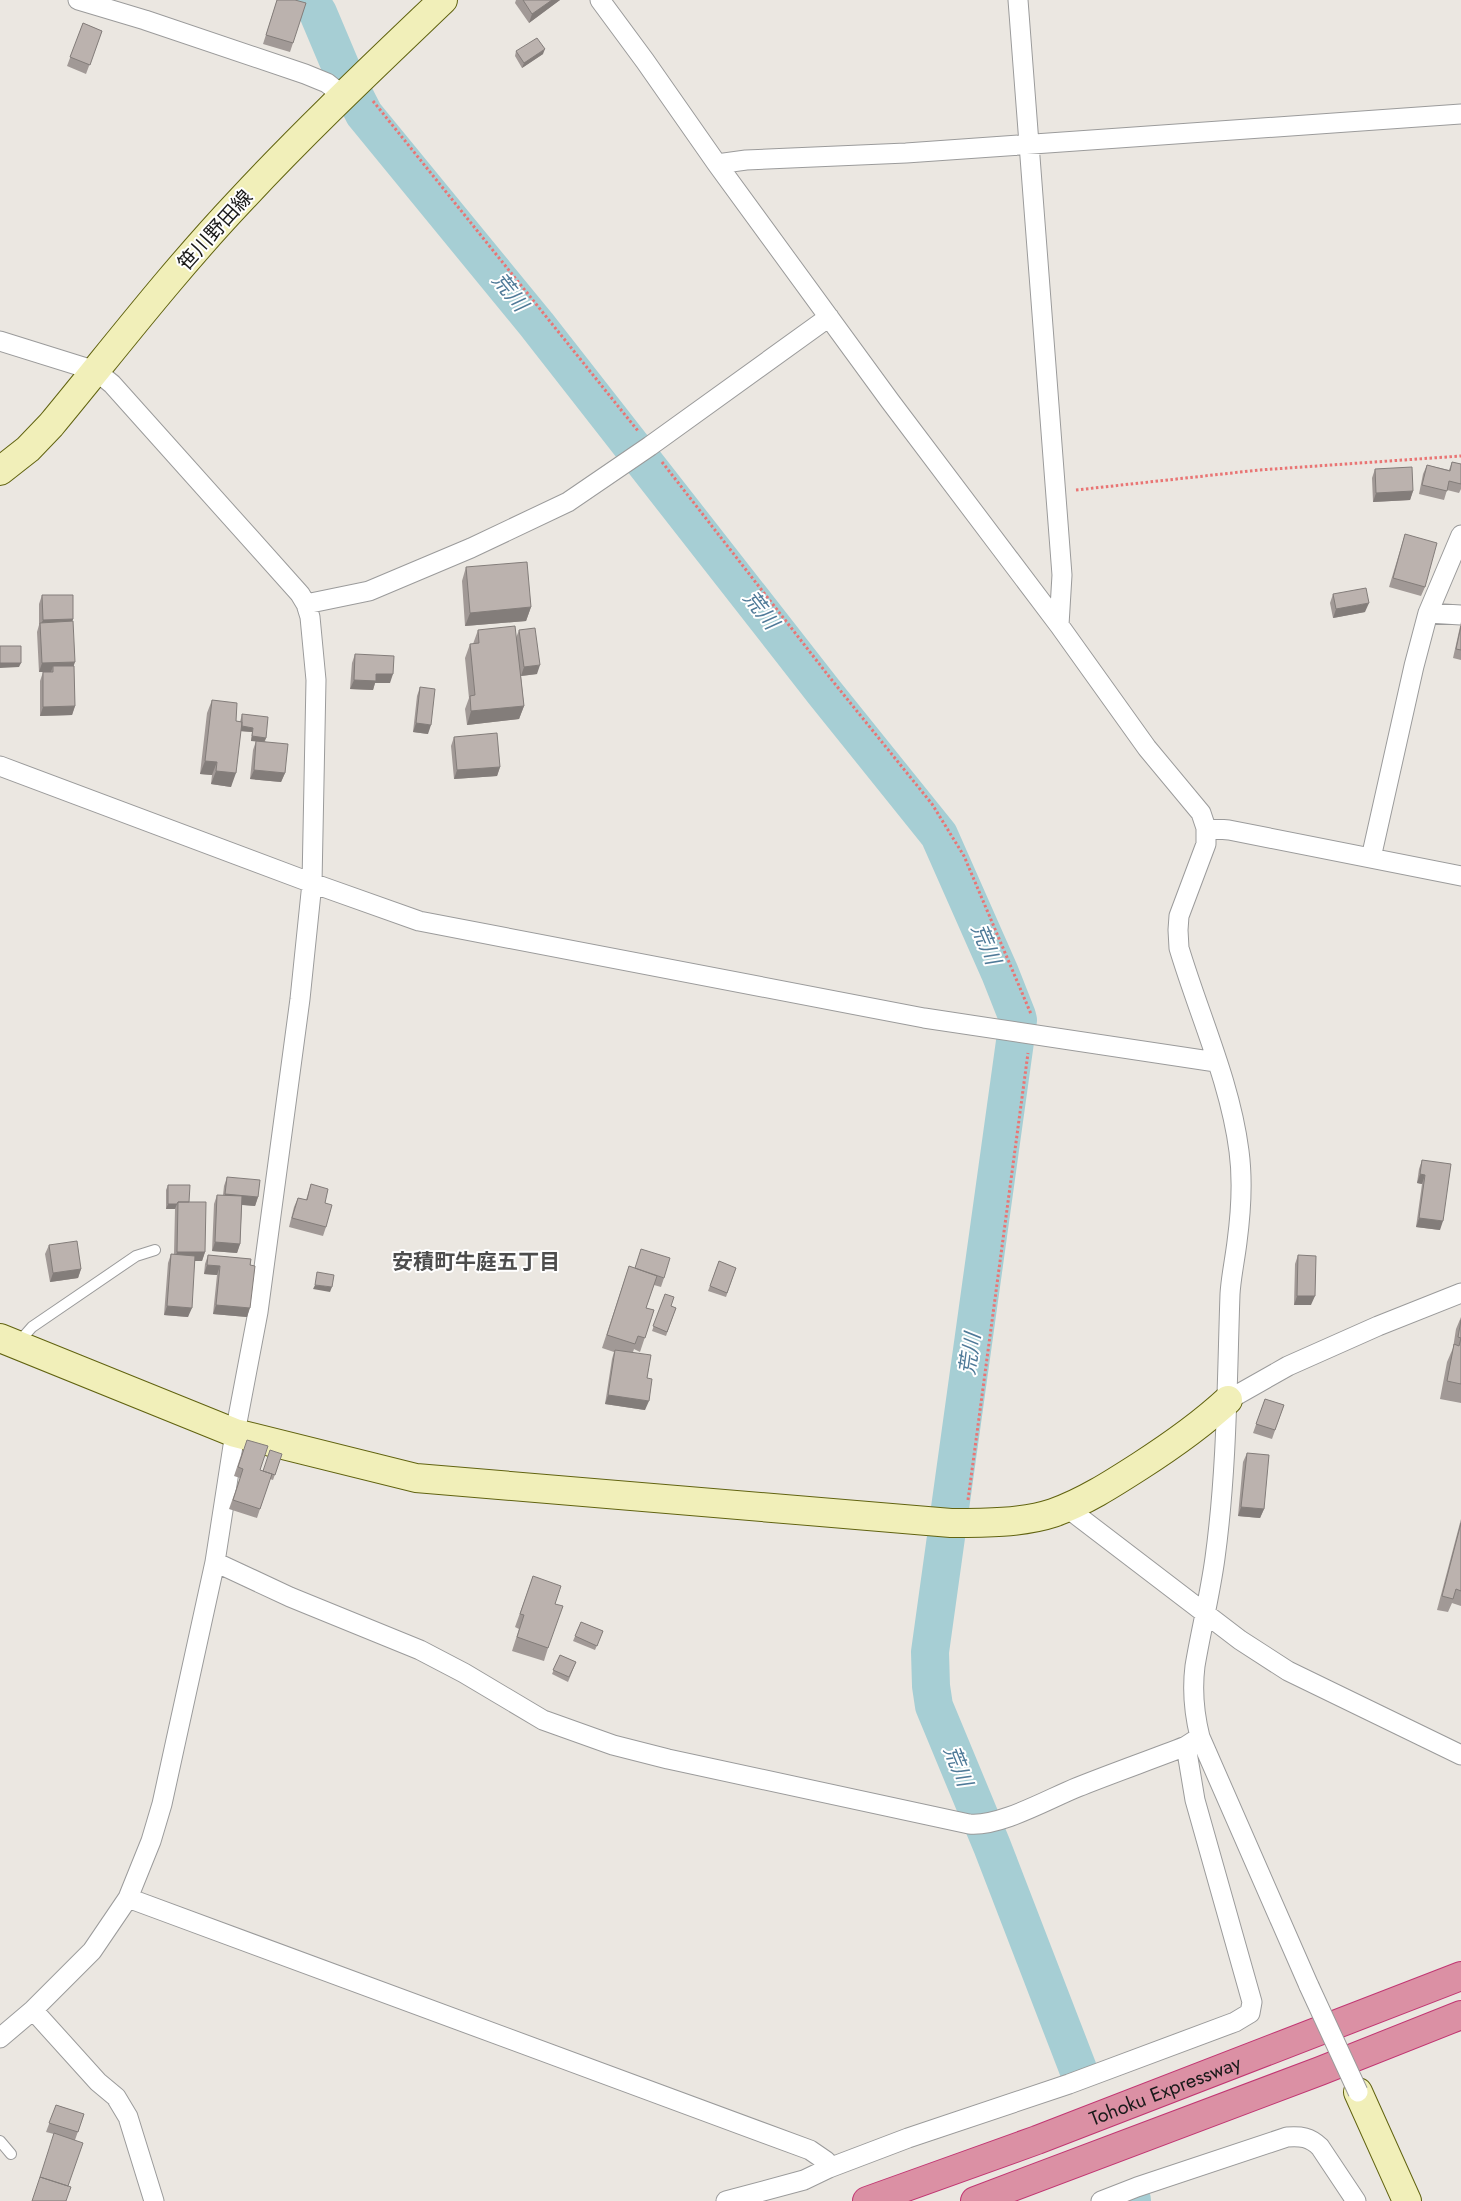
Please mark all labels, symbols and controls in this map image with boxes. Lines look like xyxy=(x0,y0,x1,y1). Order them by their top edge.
street label: 笹川野田線 xyxy=(171,183,260,277)
water label: 荒川 xyxy=(485,266,536,319)
water label: 荒川 xyxy=(736,584,787,637)
water label: 荒川 xyxy=(964,919,1009,971)
district label: 安積町牛庭五丁目 xyxy=(392,1247,560,1277)
water label: 荒川 xyxy=(952,1329,988,1377)
water label: 荒川 xyxy=(936,1741,981,1793)
street label: Tohoku Expressway xyxy=(1085,2048,1246,2133)

